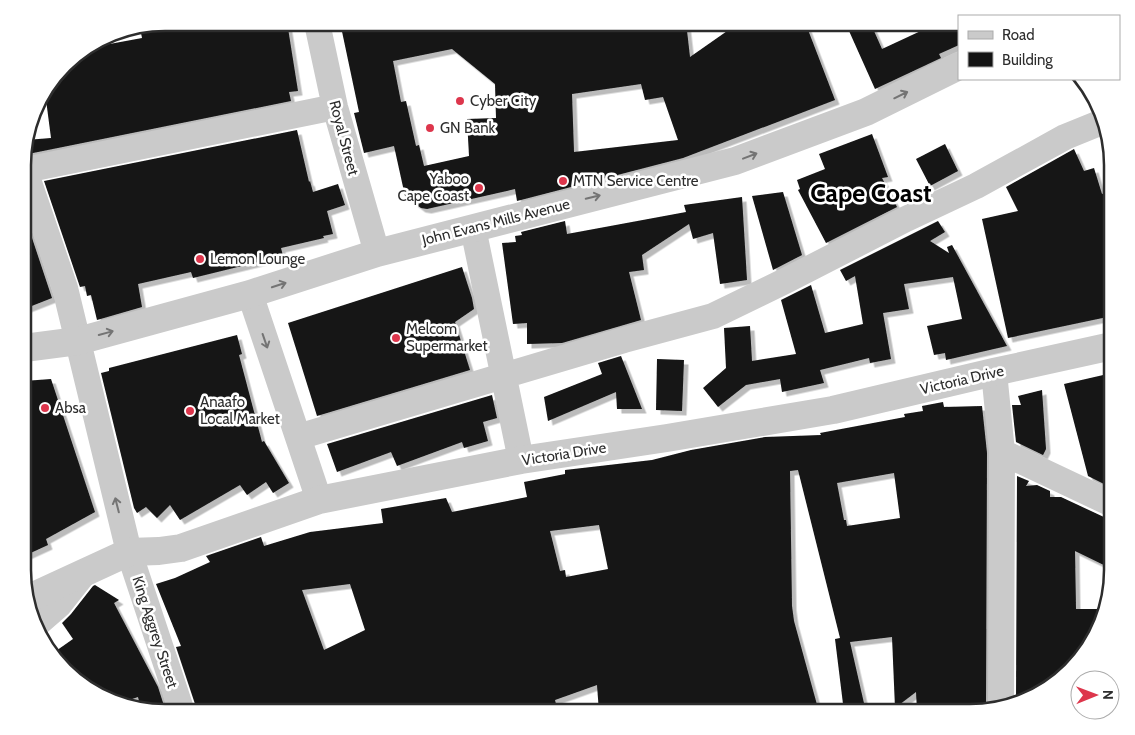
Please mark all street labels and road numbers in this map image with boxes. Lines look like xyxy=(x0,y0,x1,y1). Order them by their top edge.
street label: Royal Street xyxy=(325,98,363,178)
street label: John Evans Mills Avenue xyxy=(419,195,572,249)
street label: Victoria Drive xyxy=(918,362,1006,398)
street label: Victoria Drive xyxy=(521,438,608,470)
street label: King Aggrey Street xyxy=(128,574,182,690)

